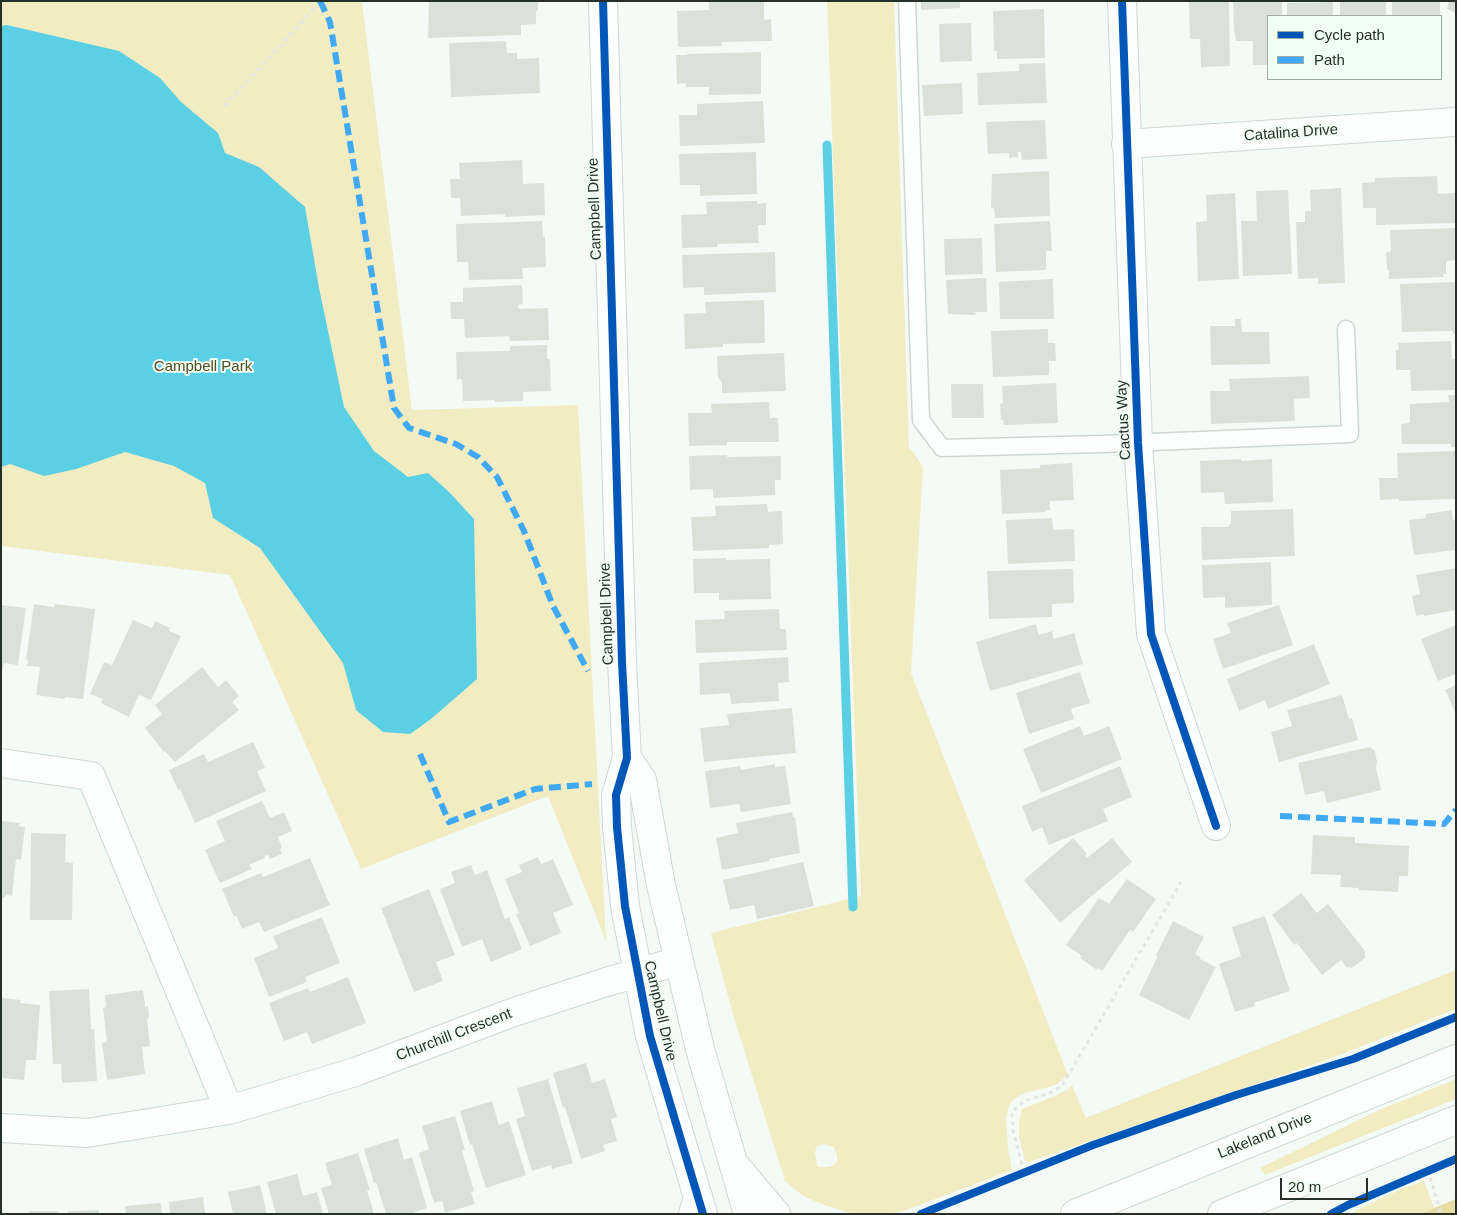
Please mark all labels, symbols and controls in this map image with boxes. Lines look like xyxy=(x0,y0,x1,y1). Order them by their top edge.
legend xyxy=(1267,15,1442,80)
text: Cycle path xyxy=(1314,26,1385,43)
text: Path xyxy=(1314,51,1345,68)
street label: Catalina Drive xyxy=(1243,121,1339,145)
street label: Campbell Drive xyxy=(584,157,606,261)
park label: Campbell Park xyxy=(154,358,252,376)
street label: Cactus Way xyxy=(1113,379,1135,461)
street label: Campbell Drive xyxy=(596,562,618,666)
street label: Campbell Drive xyxy=(640,959,680,1063)
street label: Churchill Crescent xyxy=(394,1005,514,1065)
street label: Lakeland Drive xyxy=(1215,1109,1315,1163)
scale bar xyxy=(1282,1168,1370,1200)
text: 20 m xyxy=(1288,1178,1321,1195)

